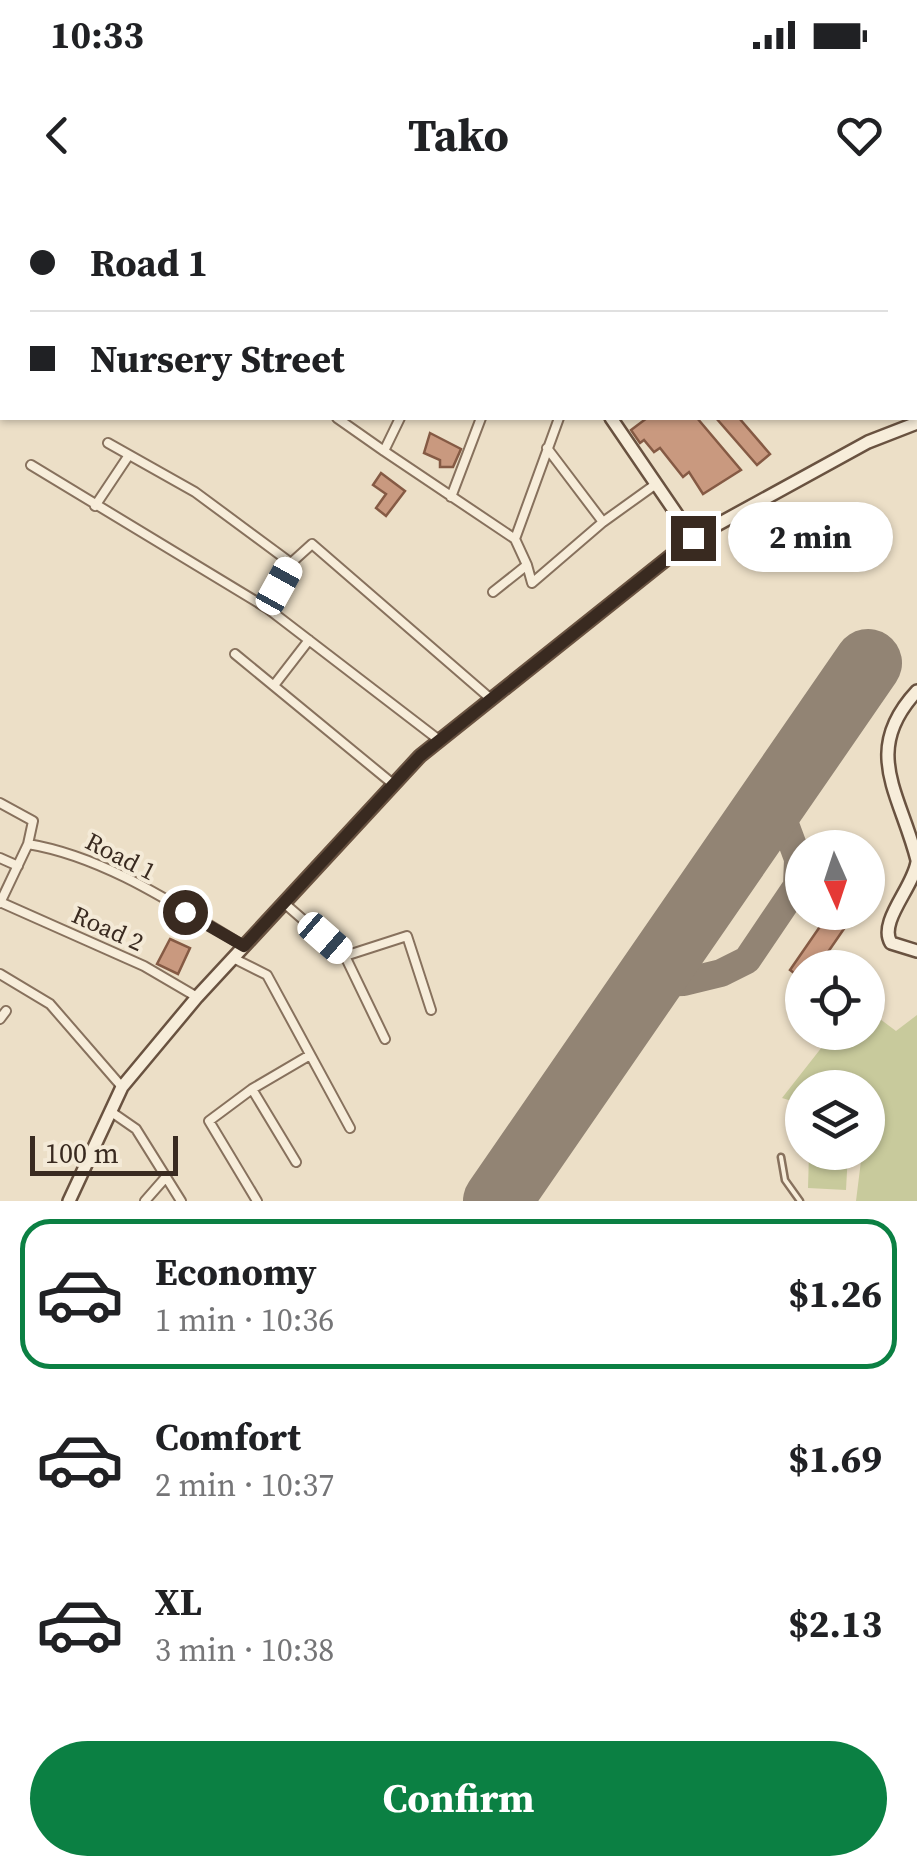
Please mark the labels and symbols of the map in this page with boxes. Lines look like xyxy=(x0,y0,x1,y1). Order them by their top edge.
callout: 2 min xyxy=(728,503,893,573)
route end xyxy=(671,516,716,561)
car xyxy=(251,552,307,620)
street label: Road 1 xyxy=(80,824,162,888)
north arrow xyxy=(785,830,885,930)
route start xyxy=(163,890,208,935)
street label: Road 2 xyxy=(67,897,149,959)
car xyxy=(293,907,357,969)
scale bar xyxy=(30,1131,178,1176)

